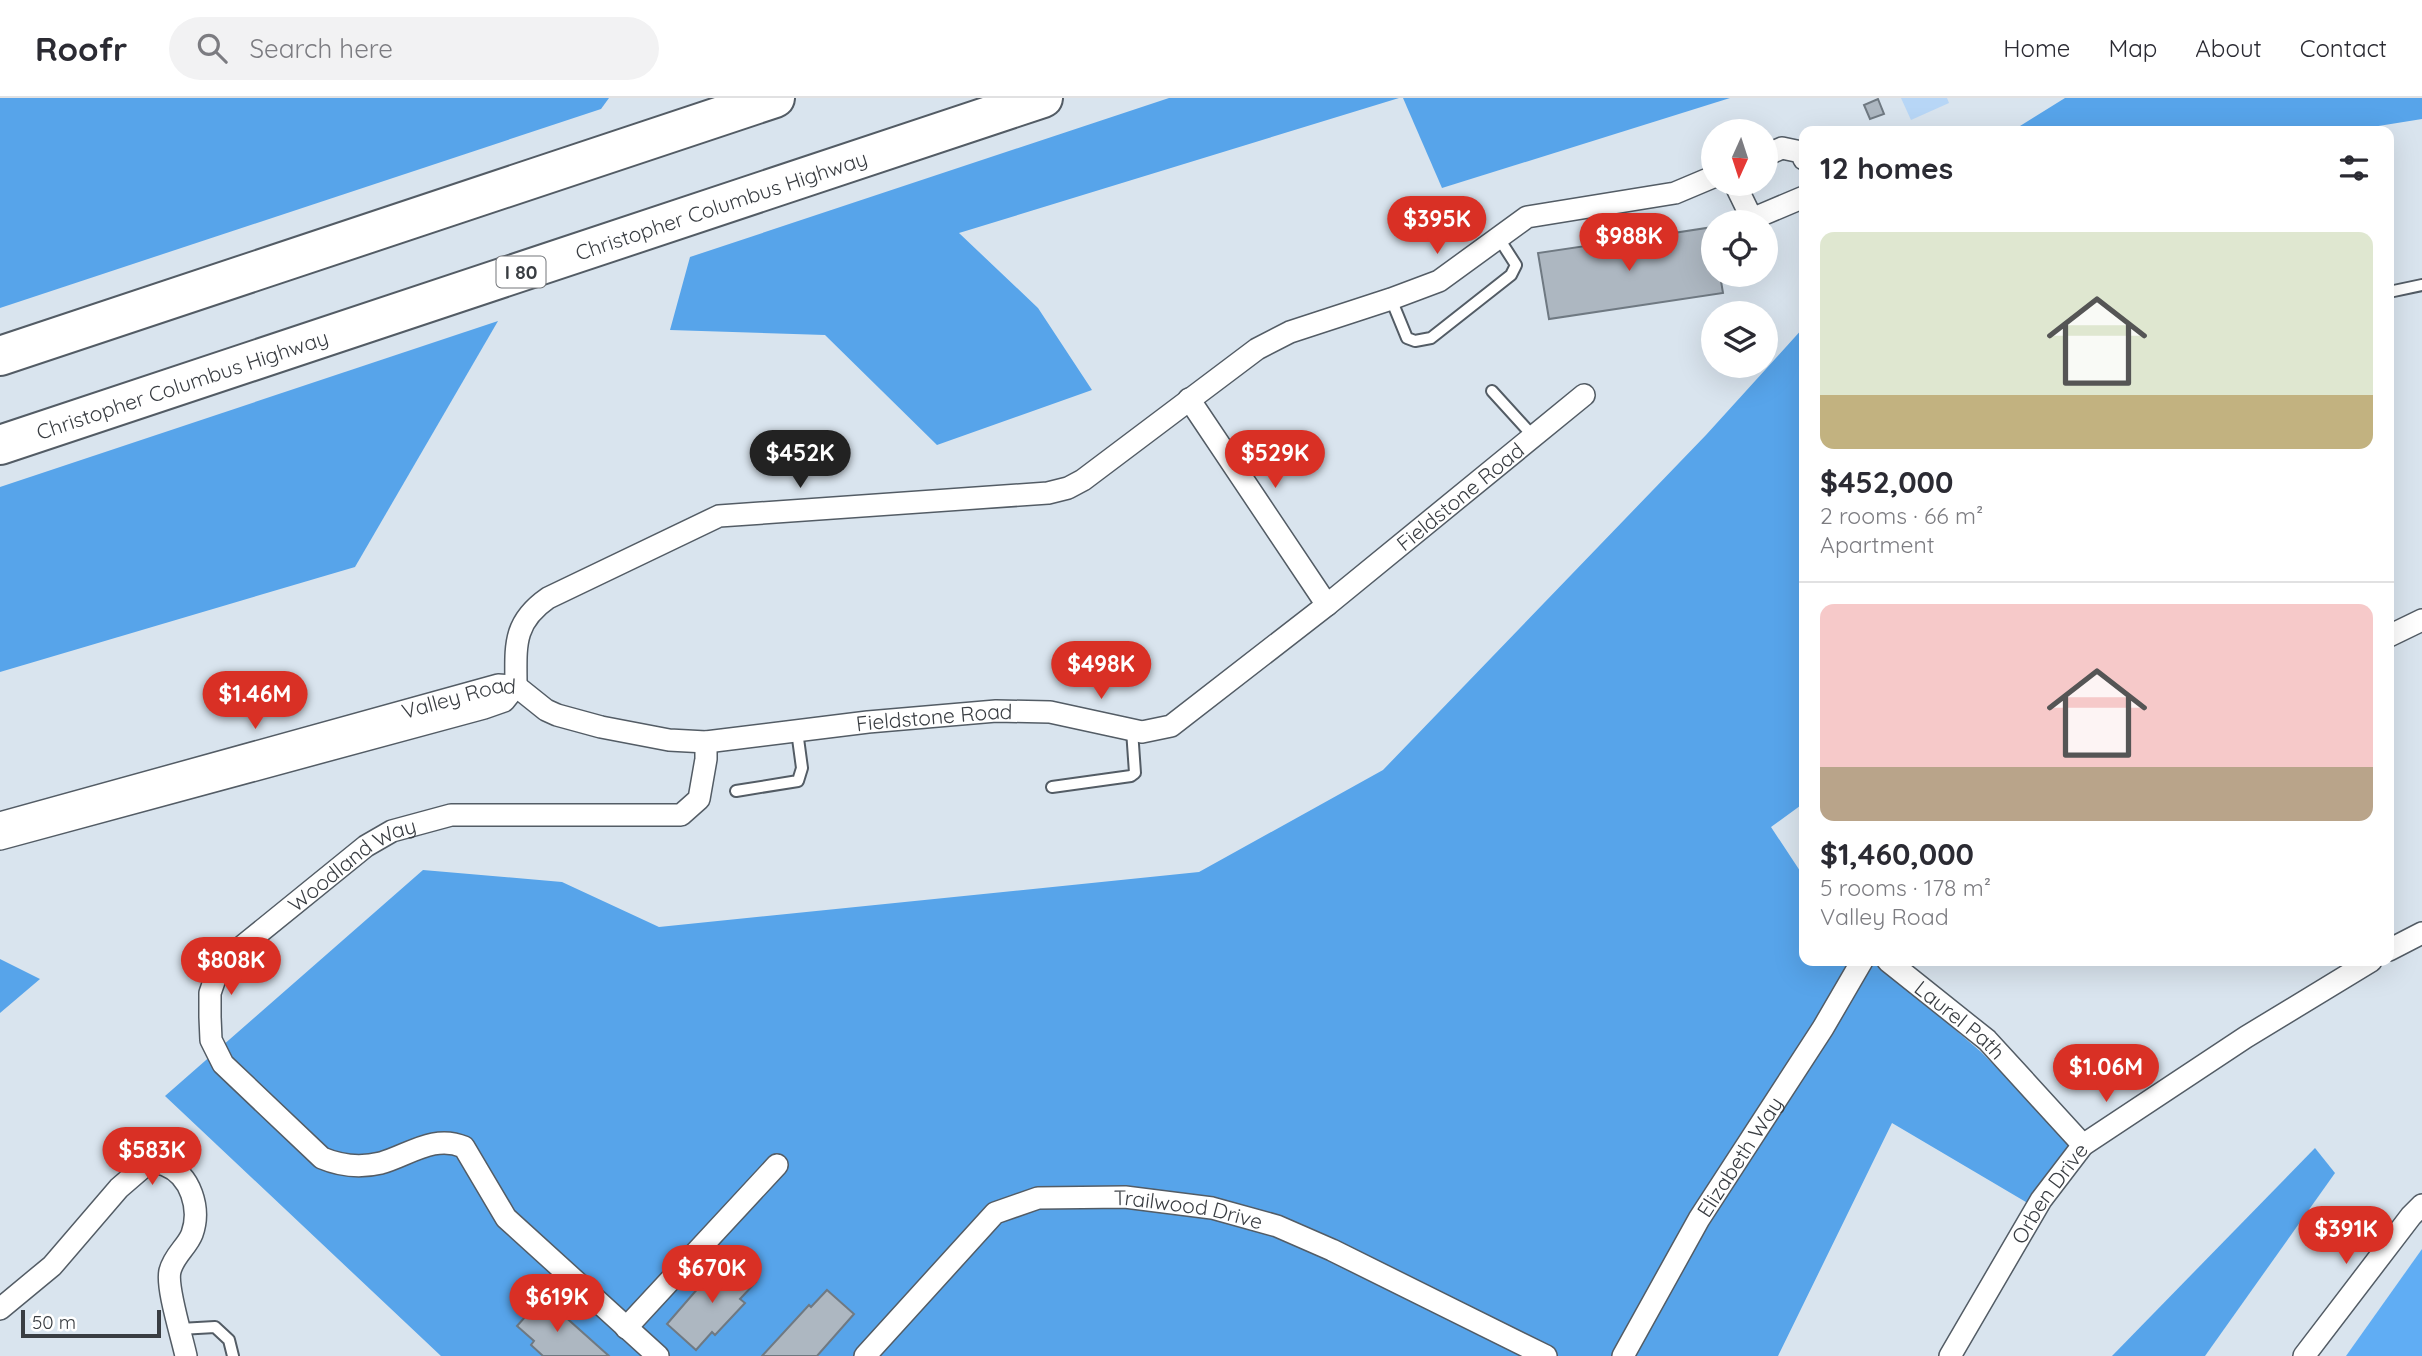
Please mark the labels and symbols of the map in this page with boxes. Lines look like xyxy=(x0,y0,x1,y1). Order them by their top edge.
north arrow xyxy=(1701,119,1778,196)
street label: Christopher Columbus Highway xyxy=(572,144,870,266)
pin: $395K xyxy=(1388,197,1486,256)
pin: $988K xyxy=(1580,214,1678,273)
road number: I 80 xyxy=(496,256,546,288)
street label: Christopher Columbus Highway xyxy=(33,324,331,445)
pin: $452K xyxy=(751,430,849,490)
pin: $529K xyxy=(1226,430,1324,490)
street label: Fieldstone Road xyxy=(1391,437,1529,556)
pin: $498K xyxy=(1052,642,1150,701)
street label: Valley Road xyxy=(399,671,517,724)
pin: $1.46M xyxy=(198,672,312,731)
street label: Fieldstone Road xyxy=(854,698,1013,736)
street label: Woodland Way xyxy=(283,812,419,917)
pin: $808K xyxy=(182,937,280,997)
street label: Laurel Path xyxy=(1910,975,2011,1065)
pin: $1.06M xyxy=(2049,1044,2163,1104)
street label: Elizabeth Way xyxy=(1691,1092,1788,1222)
pin: $583K xyxy=(103,1128,201,1187)
street label: Orben Drive xyxy=(2005,1137,2093,1248)
street label: Trailwood Drive xyxy=(1113,1184,1266,1234)
pin: $391K xyxy=(2297,1206,2395,1266)
pin: $670K xyxy=(663,1246,761,1305)
pin: $619K xyxy=(508,1274,606,1334)
scale bar xyxy=(21,1307,161,1339)

